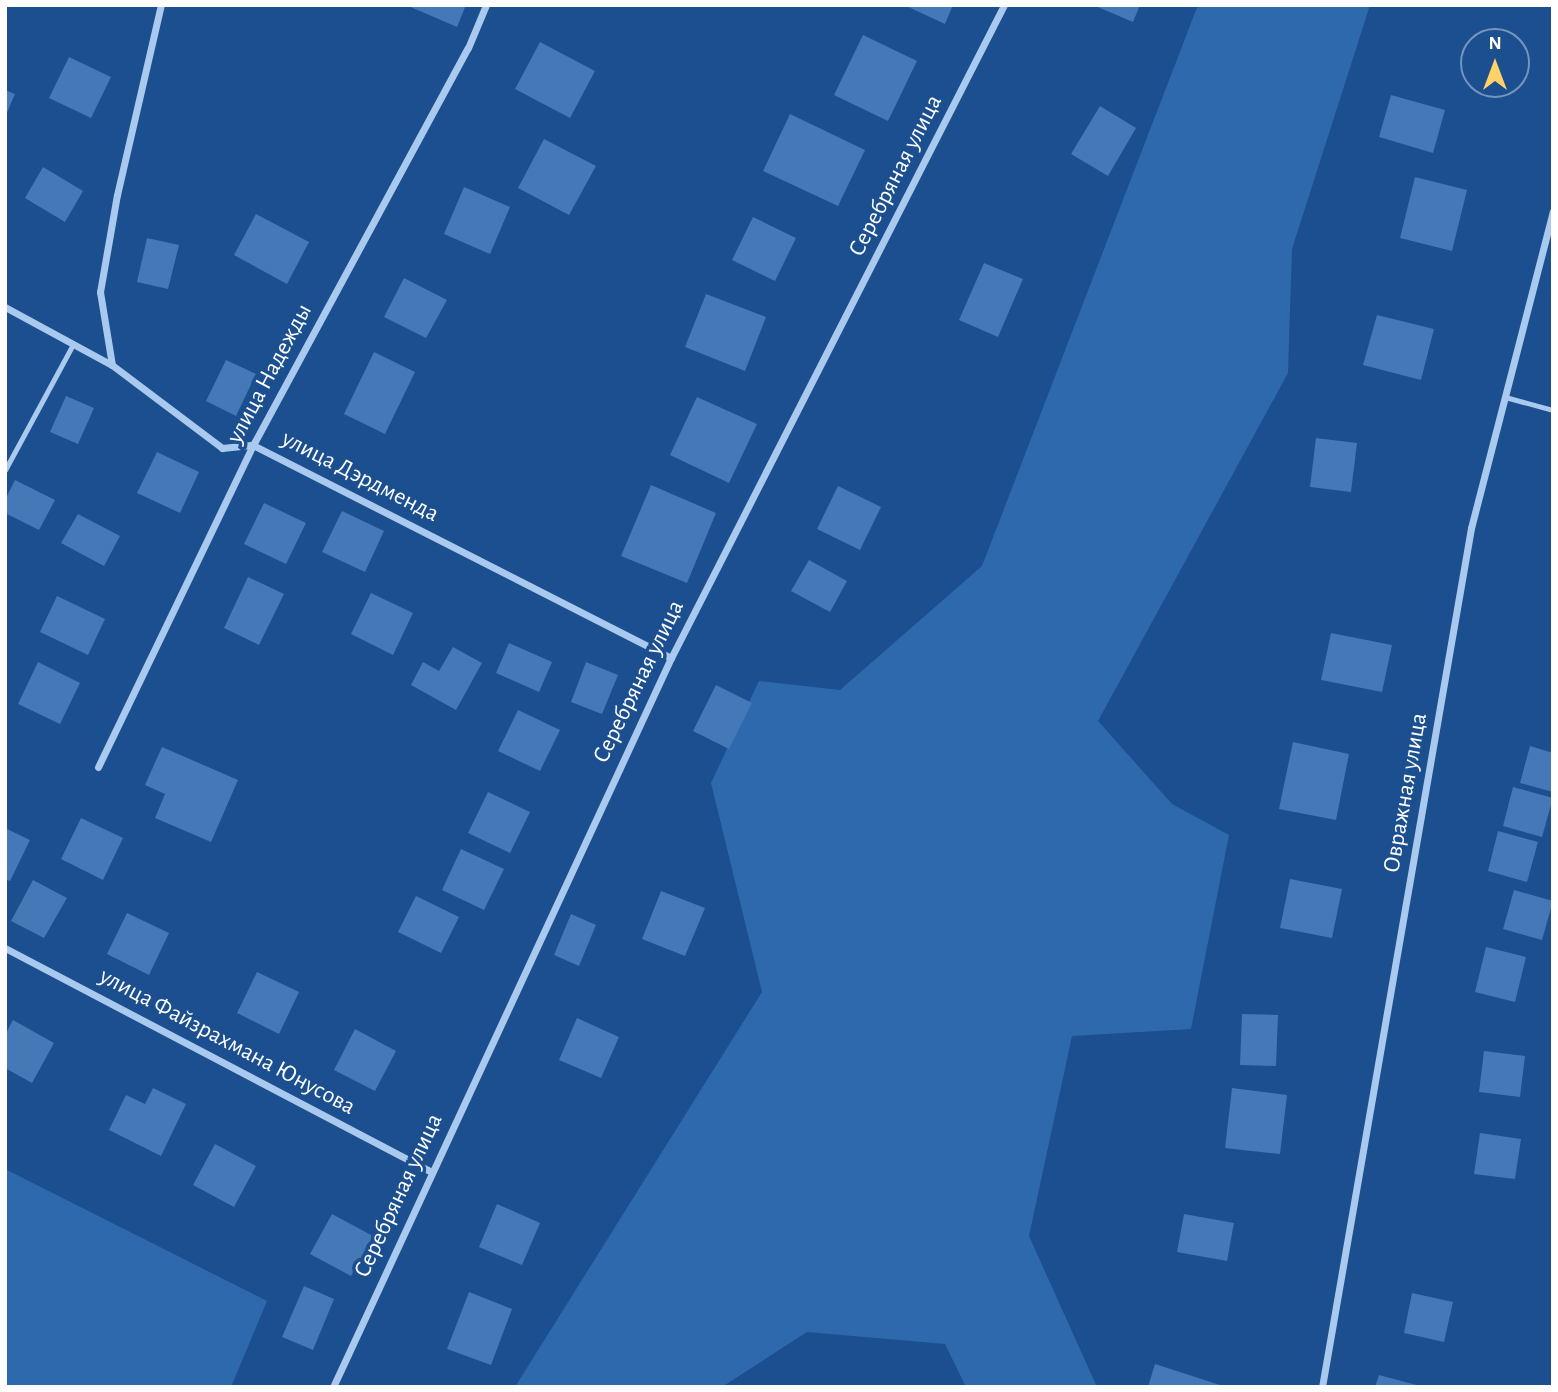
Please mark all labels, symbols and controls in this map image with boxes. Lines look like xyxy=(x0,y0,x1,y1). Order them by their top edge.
north arrow xyxy=(1460,28,1530,98)
text: N xyxy=(1488,34,1502,53)
street label: Серебряная улица xyxy=(843,90,949,262)
street label: улица Надежды xyxy=(221,299,319,449)
street label: улица Дэрдменда xyxy=(277,425,443,529)
street label: Серебряная улица xyxy=(587,596,691,768)
street label: Овражная улица xyxy=(1378,711,1434,875)
street label: улица Файзрахмана Юнусова xyxy=(94,962,360,1122)
street label: Серебряная улица xyxy=(348,1109,450,1283)

